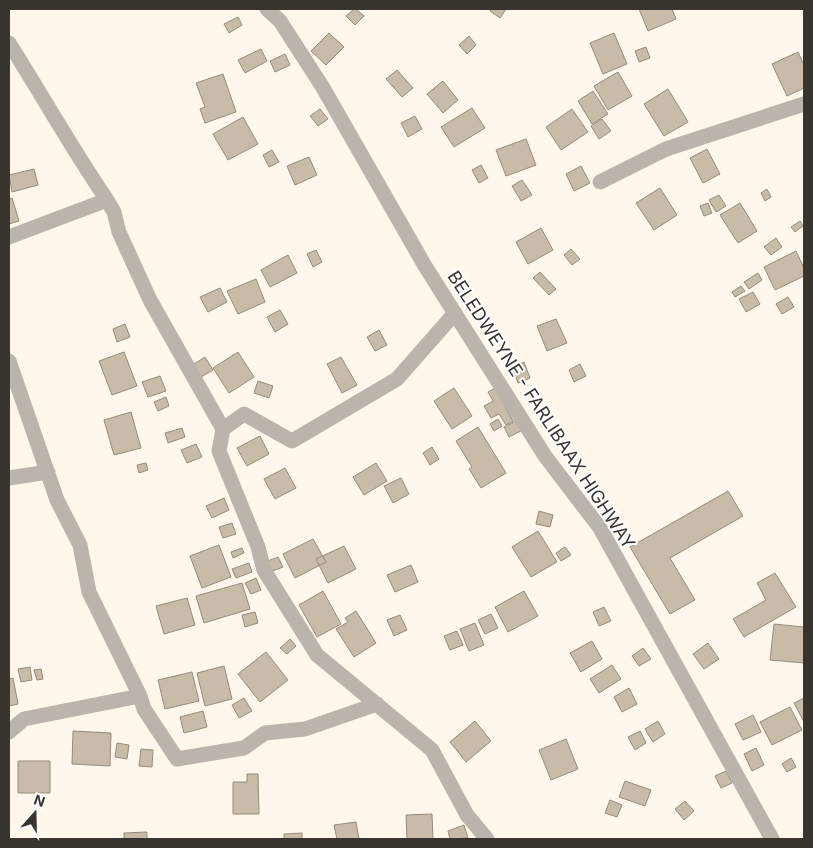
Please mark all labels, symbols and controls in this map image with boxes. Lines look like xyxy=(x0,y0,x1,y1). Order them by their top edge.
street label: BELEDWEYNE - FARLIBAAX HIGHWAY xyxy=(443,267,639,553)
north arrow xyxy=(10,788,60,838)
text: N xyxy=(32,791,48,810)

